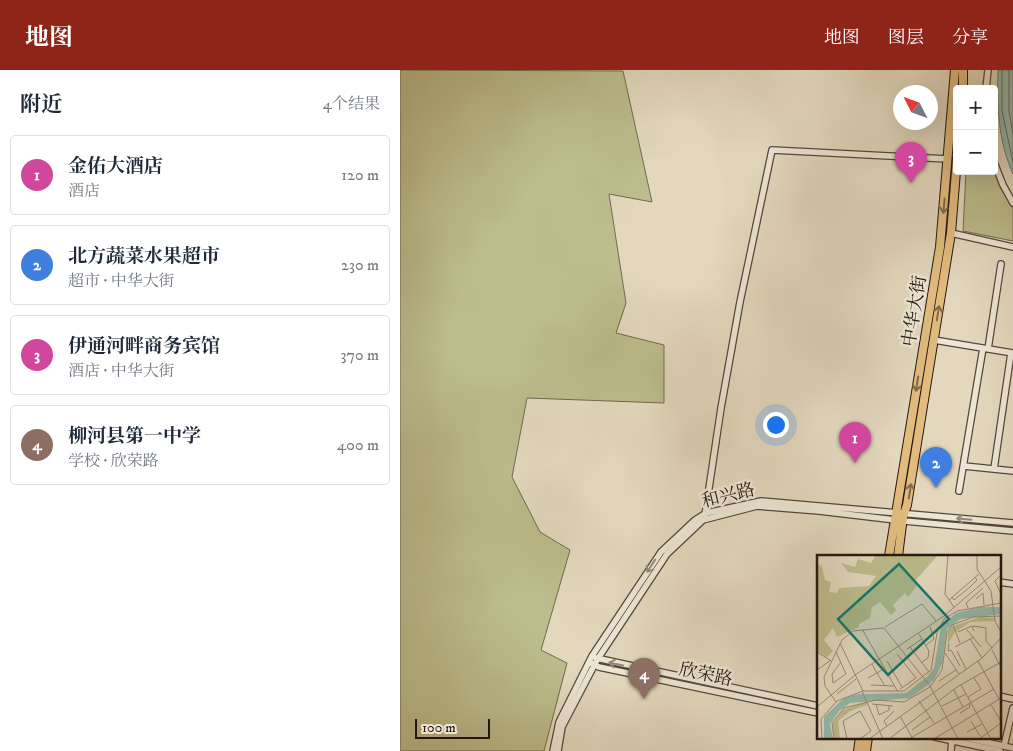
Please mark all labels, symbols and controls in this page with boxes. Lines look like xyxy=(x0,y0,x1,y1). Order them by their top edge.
text: 地图 xyxy=(25,23,73,53)
text: 地图 xyxy=(824,27,860,49)
text: 图层 xyxy=(888,27,924,49)
text: 分享 xyxy=(952,27,988,49)
north arrow xyxy=(893,85,938,130)
map controls xyxy=(953,85,998,175)
button: + xyxy=(953,85,998,130)
text: 附近 xyxy=(20,92,62,118)
text: 4个结果 xyxy=(323,94,380,114)
button: − xyxy=(953,130,998,175)
pin: 3 xyxy=(895,142,927,183)
text: 金佑大酒店 xyxy=(68,155,163,178)
text: 1 xyxy=(34,165,40,185)
text: 120 m xyxy=(341,165,379,185)
text: 酒店 xyxy=(68,181,100,201)
one-way arrow xyxy=(939,197,948,213)
text: 北方蔬菜水果超市 xyxy=(68,245,220,268)
text: 2 xyxy=(33,255,41,275)
text: 230 m xyxy=(341,255,379,275)
text: 超市 · 中华大街 xyxy=(68,271,175,291)
street label: 中华大街 xyxy=(898,274,931,348)
one-way arrow xyxy=(934,306,944,322)
text: 伊通河畔商务宾馆 xyxy=(68,335,220,358)
text: 3 xyxy=(34,345,40,365)
text: 370 m xyxy=(341,345,379,365)
text: 酒店 · 中华大街 xyxy=(68,361,175,381)
one-way arrow xyxy=(912,375,922,391)
your location xyxy=(763,412,789,438)
pin: 1 xyxy=(839,422,871,463)
text: 柳河县第一中学 xyxy=(68,425,201,448)
text: 4 xyxy=(32,435,42,455)
text: 400 m xyxy=(337,435,379,455)
pin: 2 xyxy=(920,447,952,488)
text: 学校 · 欣荣路 xyxy=(68,451,159,471)
street label: 和兴路 xyxy=(699,479,757,513)
one-way arrow xyxy=(905,483,915,499)
one-way arrow xyxy=(957,514,973,524)
inset map xyxy=(817,555,1000,738)
one-way arrow xyxy=(646,558,656,572)
one-way arrow xyxy=(609,658,625,668)
pin: 4 xyxy=(628,658,660,699)
street label: 欣荣路 xyxy=(677,659,734,691)
scale bar xyxy=(415,716,490,739)
text: 100 m xyxy=(422,719,456,737)

